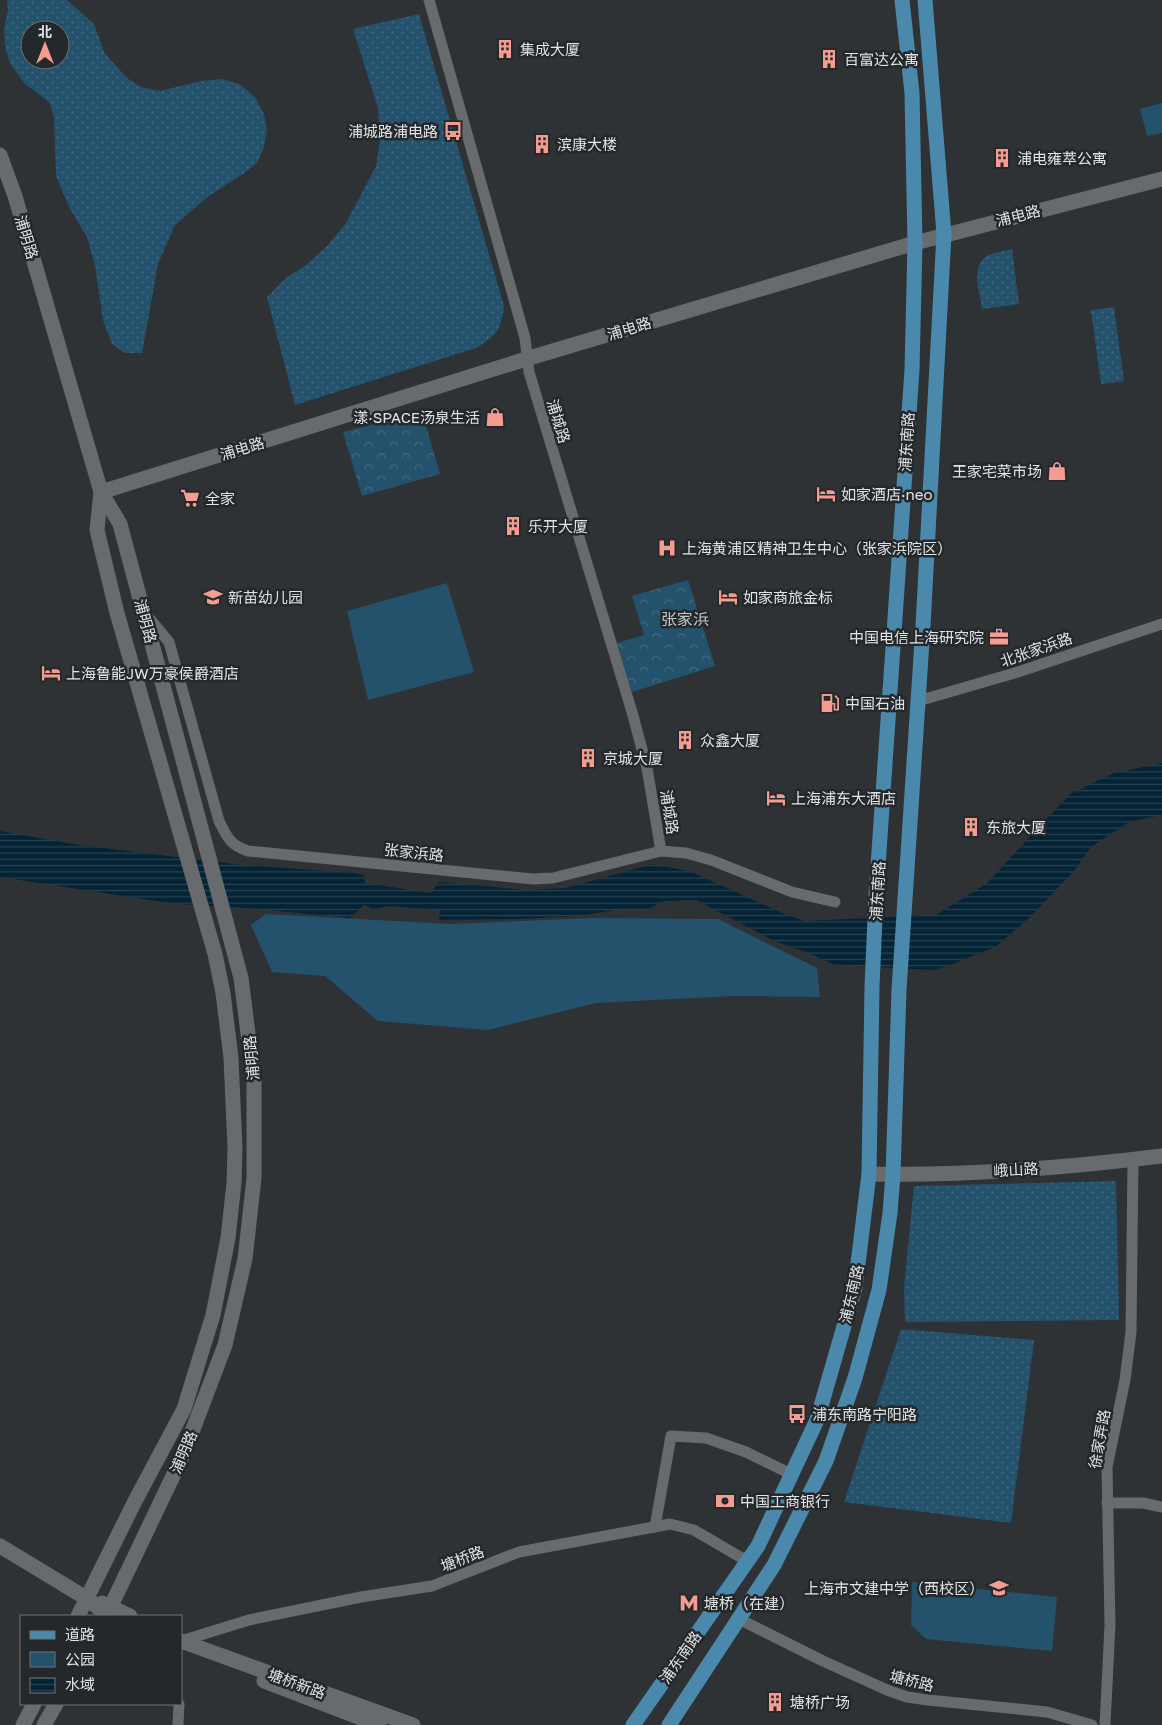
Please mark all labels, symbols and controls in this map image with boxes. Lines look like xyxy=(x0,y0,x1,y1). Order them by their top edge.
north arrow xyxy=(20,20,70,70)
text: 北 xyxy=(38,23,52,40)
building icon: 集成大厦 xyxy=(494,38,516,60)
place label: 集成大厦 xyxy=(520,40,580,58)
building icon: 百富达公寓 xyxy=(818,48,840,70)
place label: 百富达公寓 xyxy=(844,50,919,68)
bus stop icon: 浦城路浦电路 xyxy=(442,120,464,142)
place label: 浦城路浦电路 xyxy=(348,122,438,140)
building icon: 滨康大楼 xyxy=(531,133,553,155)
place label: 滨康大楼 xyxy=(557,135,617,153)
building icon: 浦电雍萃公寓 xyxy=(991,147,1013,169)
place label: 浦电雍萃公寓 xyxy=(1017,149,1107,167)
street label: 浦电路 xyxy=(994,201,1042,229)
street label: 浦明路 xyxy=(12,213,42,261)
street label: 浦电路 xyxy=(605,313,653,343)
street label: 浦城路 xyxy=(544,397,574,445)
shop icon: 漾·SPACE汤泉生活 xyxy=(484,406,506,428)
place label: 漾·SPACE汤泉生活 xyxy=(353,408,480,426)
street label: 浦东南路 xyxy=(895,411,917,473)
street label: 浦电路 xyxy=(218,433,266,463)
shop icon: 王家宅菜市场 xyxy=(1046,460,1068,482)
place label: 王家宅菜市场 xyxy=(952,462,1042,480)
hotel icon: 如家酒店·neo xyxy=(815,483,837,505)
place label: 如家酒店·neo xyxy=(841,485,932,503)
supermarket icon: 全家 xyxy=(179,487,201,509)
place label: 全家 xyxy=(205,489,235,507)
building icon: 乐开大厦 xyxy=(502,515,524,537)
place label: 乐开大厦 xyxy=(528,517,588,535)
hospital icon: 上海黄浦区精神卫生中心（张家浜院区） xyxy=(656,537,678,559)
place label: 上海黄浦区精神卫生中心（张家浜院区） xyxy=(682,539,952,557)
school or university icon: 新苗幼儿园 xyxy=(202,586,224,608)
hotel icon: 如家商旅金标 xyxy=(717,586,739,608)
place label: 新苗幼儿园 xyxy=(228,588,303,606)
place label: 如家商旅金标 xyxy=(743,588,833,606)
street label: 浦明路 xyxy=(131,597,161,645)
district label: 张家浜 xyxy=(661,609,709,629)
office icon: 中国电信上海研究院 xyxy=(988,626,1010,648)
place label: 中国电信上海研究院 xyxy=(849,628,984,646)
street label: 北张家浜路 xyxy=(998,628,1074,670)
hotel icon: 上海鲁能JW万豪侯爵酒店 xyxy=(40,662,62,684)
place label: 上海鲁能JW万豪侯爵酒店 xyxy=(66,664,239,682)
fuel station icon: 中国石油 xyxy=(819,692,841,714)
place label: 中国石油 xyxy=(845,694,905,712)
building icon: 众鑫大厦 xyxy=(674,729,696,751)
place label: 众鑫大厦 xyxy=(700,731,760,749)
building icon: 京城大厦 xyxy=(577,747,599,769)
place label: 京城大厦 xyxy=(603,749,663,767)
hotel icon: 上海浦东大酒店 xyxy=(765,787,787,809)
street label: 浦城路 xyxy=(658,788,682,836)
place label: 上海浦东大酒店 xyxy=(791,789,896,807)
building icon: 东旅大厦 xyxy=(960,816,982,838)
place label: 东旅大厦 xyxy=(986,818,1046,836)
street label: 张家浜路 xyxy=(383,840,445,864)
street label: 浦东南路 xyxy=(866,860,888,922)
street label: 浦明路 xyxy=(240,1035,262,1081)
street label: 峨山路 xyxy=(993,1159,1039,1179)
street label: 浦东南路 xyxy=(835,1263,867,1325)
bus stop icon: 浦东南路宁阳路 xyxy=(786,1403,808,1425)
place label: 浦东南路宁阳路 xyxy=(812,1405,917,1423)
street label: 徐家弄路 xyxy=(1085,1408,1113,1470)
street label: 浦明路 xyxy=(166,1428,200,1476)
bank icon: 中国工商银行 xyxy=(714,1490,736,1512)
place label: 中国工商银行 xyxy=(740,1492,830,1510)
street label: 塘桥路 xyxy=(438,1542,486,1574)
school or university icon: 上海市文建中学（西校区） xyxy=(988,1577,1010,1599)
place label: 上海市文建中学（西校区） xyxy=(804,1579,984,1597)
metro station icon: 塘桥（在建） xyxy=(678,1592,700,1614)
place label: 塘桥（在建） xyxy=(704,1594,794,1612)
legend xyxy=(20,1615,182,1705)
text: 道路 xyxy=(65,1625,95,1643)
street label: 浦东南路 xyxy=(655,1627,705,1687)
text: 公园 xyxy=(65,1650,95,1668)
street label: 塘桥新路 xyxy=(266,1664,328,1702)
street label: 塘桥路 xyxy=(888,1666,936,1694)
text: 水域 xyxy=(65,1675,95,1693)
building icon: 塘桥广场 xyxy=(764,1691,786,1713)
place label: 塘桥广场 xyxy=(790,1693,850,1711)

